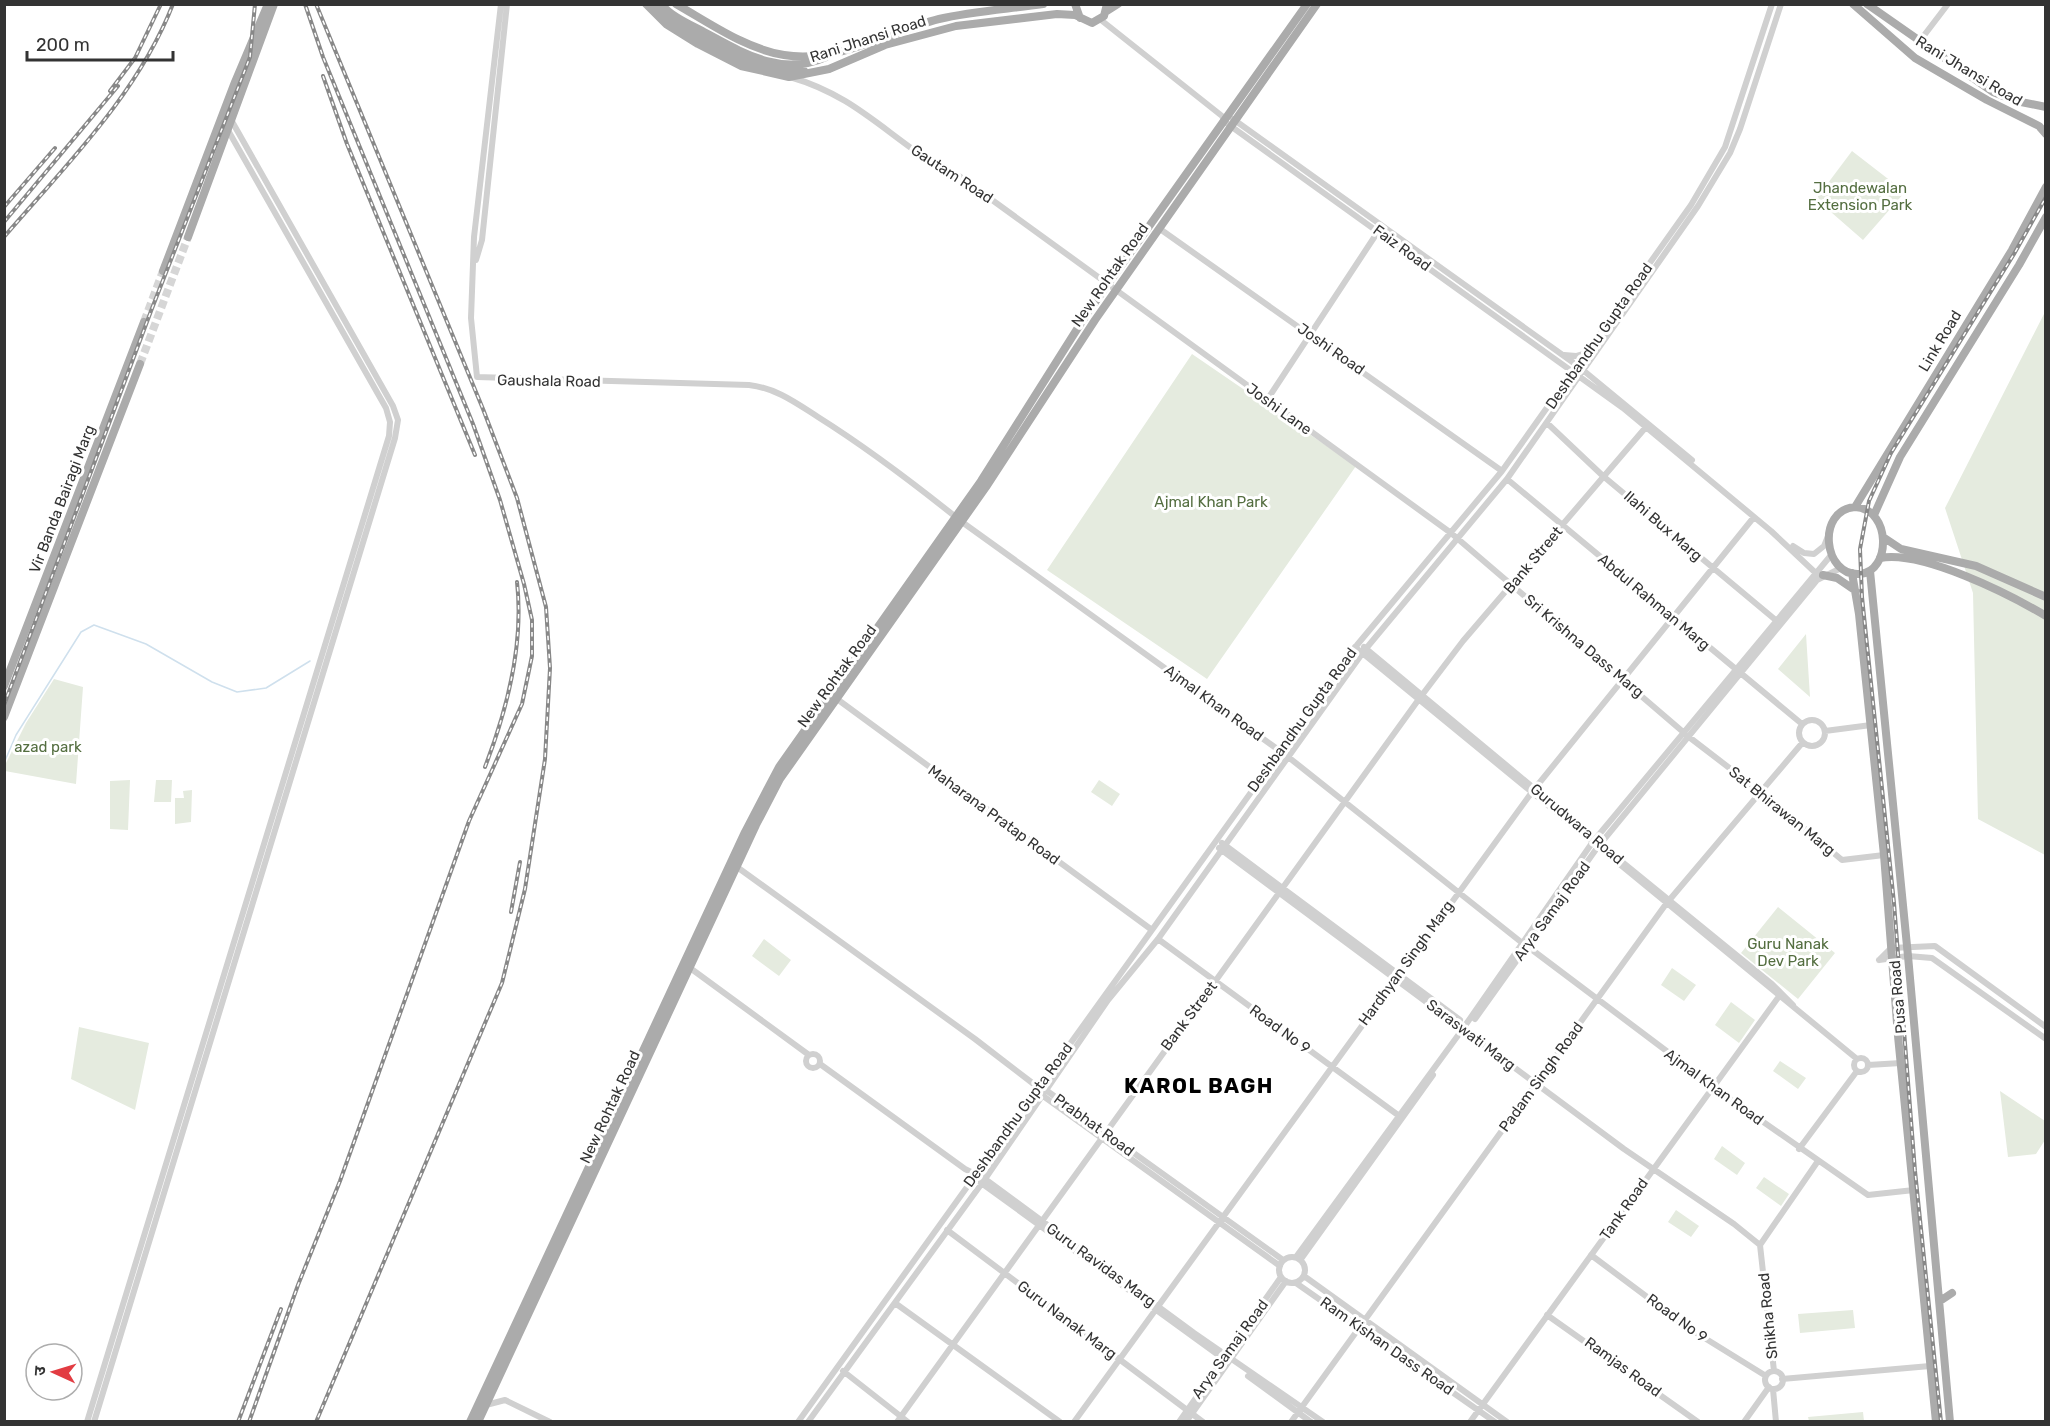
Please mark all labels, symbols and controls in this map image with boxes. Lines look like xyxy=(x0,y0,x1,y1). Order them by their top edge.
street label: Rani Jhansi Road xyxy=(808,12,928,66)
scale bar xyxy=(27,24,172,62)
street label: Rani Jhansi Road xyxy=(1912,32,2026,110)
text: 200 m xyxy=(36,34,90,56)
street label: Gautam Road xyxy=(908,141,996,207)
park label: Jhandewalan Extension Park xyxy=(1808,179,1912,214)
street label: New Rohtak Road xyxy=(1068,220,1152,330)
street label: Faiz Road xyxy=(1370,221,1434,275)
street label: Deshbandhu Gupta Road xyxy=(1542,260,1656,412)
street label: Link Road xyxy=(1915,307,1965,375)
street label: Joshi Road xyxy=(1294,319,1368,379)
street label: Gaushala Road xyxy=(497,371,601,391)
street label: Joshi Lane xyxy=(1243,379,1315,439)
street label: Vir Banda Bairagi Marg xyxy=(25,422,99,576)
street label: Ilahi Bux Marg xyxy=(1620,487,1706,565)
park label: Ajmal Khan Park xyxy=(1154,493,1268,511)
street label: Bank Street xyxy=(1500,523,1566,597)
street label: Abdul Rahman Marg xyxy=(1594,550,1714,654)
street label: Sri Krishna Dass Marg xyxy=(1520,591,1648,701)
street label: New Rohtak Road xyxy=(794,621,880,731)
street label: Deshbandhu Gupta Road xyxy=(1244,644,1360,796)
street label: Ajmal Khan Road xyxy=(1161,661,1267,745)
park label: azad park xyxy=(14,738,82,756)
street label: Maharana Pratap Road xyxy=(925,761,1063,869)
street label: Sat Bhirawan Marg xyxy=(1725,763,1839,859)
street label: Gurudwara Road xyxy=(1527,780,1627,868)
street label: Arya Samaj Road xyxy=(1510,858,1594,964)
street label: Hardhyan Singh Marg xyxy=(1355,897,1457,1029)
park label: Guru Nanak Dev Park xyxy=(1747,935,1829,970)
street label: Pusa Road xyxy=(1886,959,1910,1035)
street label: Bank Street xyxy=(1157,978,1221,1054)
street label: Saraswati Marg xyxy=(1423,996,1519,1074)
street label: Road No 9 xyxy=(1246,1001,1314,1057)
street label: Padam Singh Road xyxy=(1495,1019,1587,1135)
street label: Deshbandhu Gupta Road xyxy=(960,1039,1076,1191)
street label: Ajmal Khan Road xyxy=(1661,1045,1767,1129)
street label: New Rohtak Road xyxy=(576,1048,644,1166)
district label: KAROL BAGH xyxy=(1124,1073,1274,1098)
street label: Prabhat Road xyxy=(1050,1090,1138,1160)
street label: Tank Road xyxy=(1596,1175,1652,1243)
street label: Guru Ravidas Marg xyxy=(1043,1219,1159,1311)
street label: Shikha Road xyxy=(1755,1272,1781,1360)
street label: Guru Nanak Marg xyxy=(1014,1277,1120,1363)
street label: Road No 9 xyxy=(1643,1290,1711,1346)
street label: Ram Kishan Dass Road xyxy=(1317,1293,1457,1399)
street label: Arya Samaj Road xyxy=(1188,1296,1272,1402)
street label: Ramjas Road xyxy=(1581,1333,1665,1401)
north arrow xyxy=(24,1342,84,1402)
text: उ xyxy=(30,1365,49,1376)

